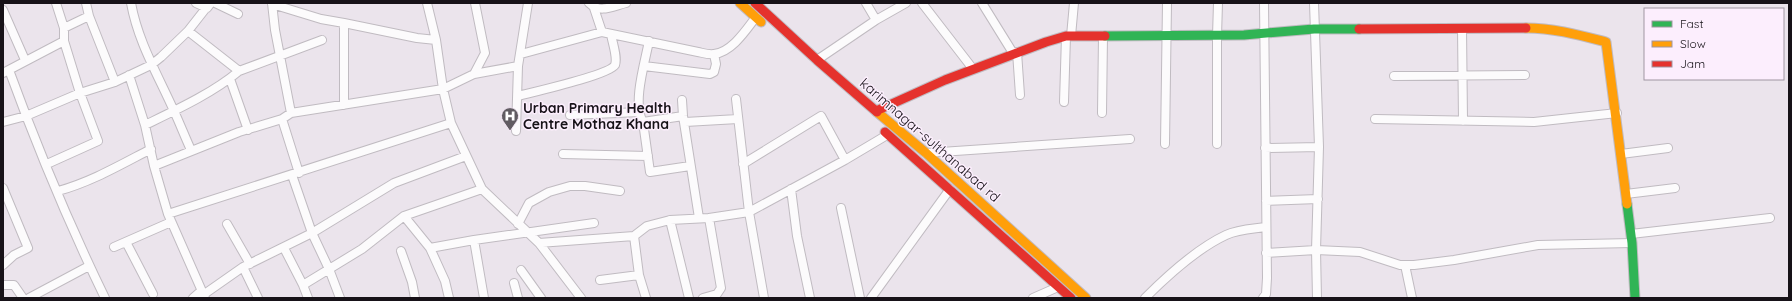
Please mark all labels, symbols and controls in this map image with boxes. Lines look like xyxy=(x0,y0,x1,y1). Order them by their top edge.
legend xyxy=(1644,8,1784,80)
text: Fast xyxy=(1680,16,1704,31)
text: Slow xyxy=(1680,36,1706,51)
text: Jam xyxy=(1680,56,1705,71)
street label: karimnagar-sulthanabad rd xyxy=(856,74,1004,206)
place label: Urban Primary Health Centre Mothaz Khana xyxy=(523,99,671,133)
hospital icon: Urban Primary Health Centre Mothaz Khana xyxy=(500,106,520,131)

